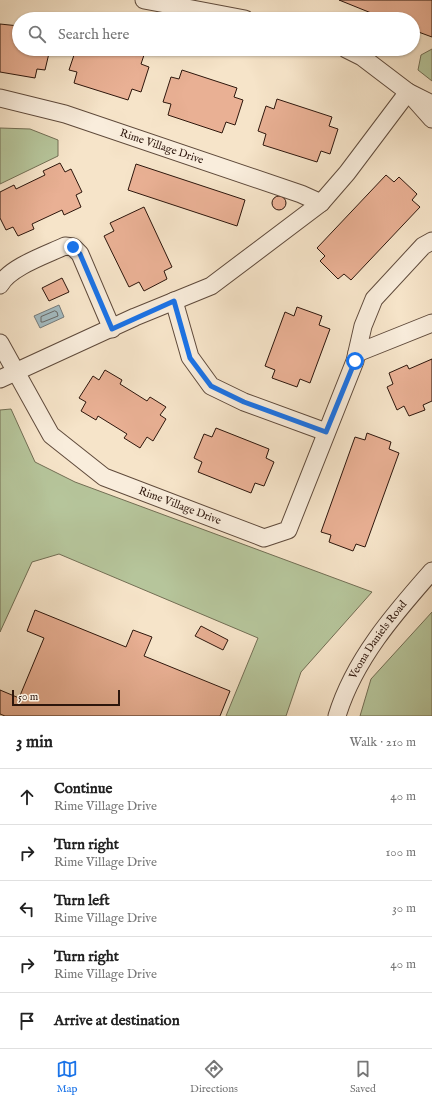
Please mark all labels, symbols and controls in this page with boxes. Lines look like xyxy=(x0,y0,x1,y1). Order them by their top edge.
search box xyxy=(12,12,420,56)
icon: search xyxy=(26,23,48,45)
text: Search here xyxy=(58,25,129,44)
street label: Rime Village Drive xyxy=(118,126,205,167)
route end xyxy=(64,238,82,256)
route start xyxy=(346,352,364,370)
street label: Rime Village Drive xyxy=(137,484,223,528)
street label: Veona Daniels Road xyxy=(346,598,410,682)
scale bar xyxy=(12,688,120,707)
text: 50 m xyxy=(18,690,38,704)
text: 3 min xyxy=(16,732,53,753)
text: Walk · 210 m xyxy=(350,734,416,751)
text: Continue xyxy=(54,779,112,798)
icon: ahead xyxy=(16,786,38,808)
text: 40 m xyxy=(390,788,416,805)
text: Rime Village Drive xyxy=(54,798,157,815)
text: Turn right xyxy=(54,835,119,854)
icon: right xyxy=(16,842,38,864)
text: 100 m xyxy=(386,844,416,861)
text: Rime Village Drive xyxy=(54,854,157,871)
text: Turn left xyxy=(54,891,110,910)
icon: left xyxy=(16,898,38,920)
text: 30 m xyxy=(392,900,416,917)
text: Rime Village Drive xyxy=(54,910,157,927)
text: Turn right xyxy=(54,947,119,966)
icon: right xyxy=(16,954,38,976)
text: 40 m xyxy=(390,956,416,973)
text: Rime Village Drive xyxy=(54,966,157,983)
icon: arrive xyxy=(16,1010,38,1032)
text: Arrive at destination xyxy=(54,1011,180,1030)
tab: Map xyxy=(56,1058,78,1096)
tab: Directions xyxy=(190,1058,238,1096)
tab: Saved xyxy=(350,1058,376,1096)

